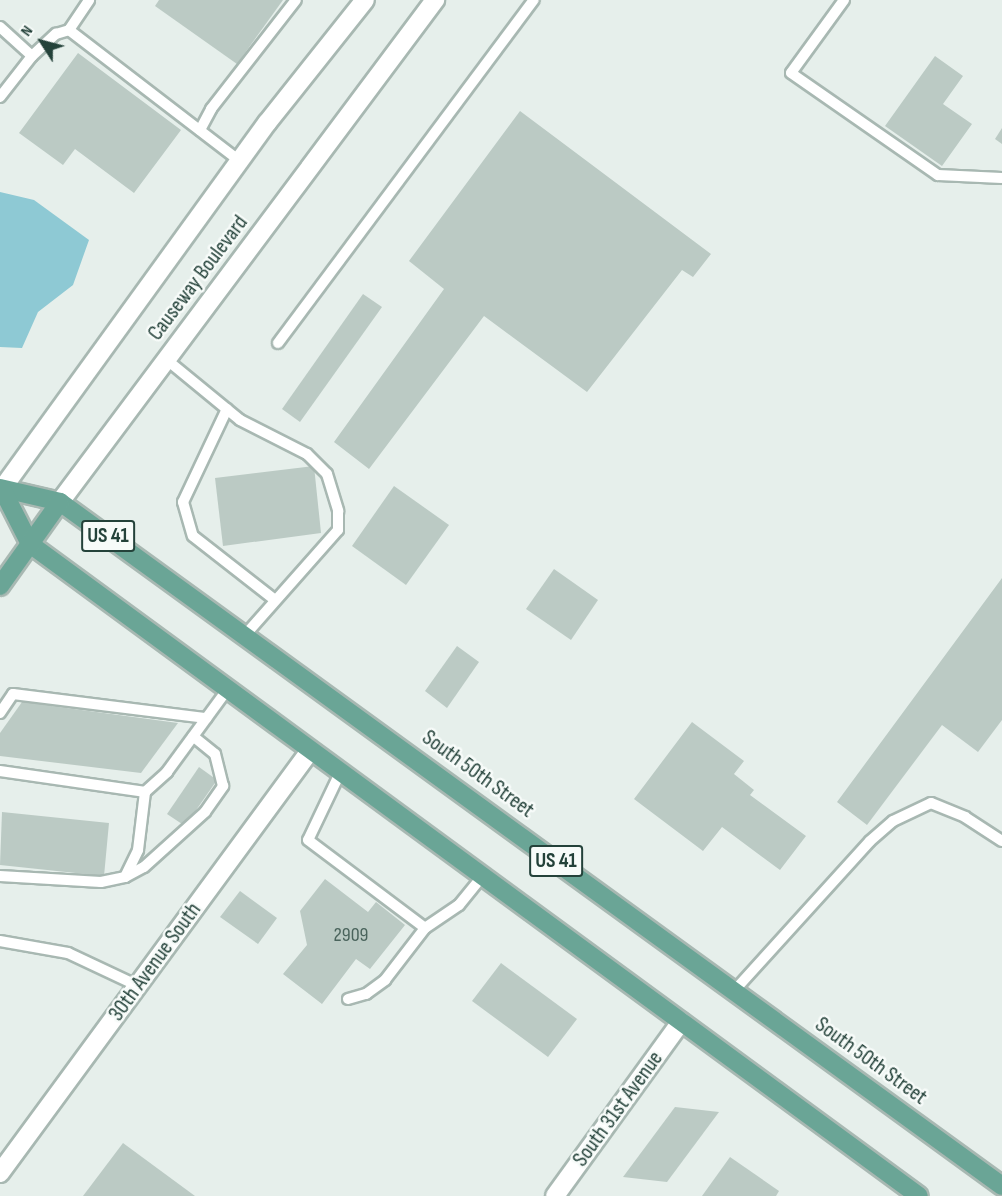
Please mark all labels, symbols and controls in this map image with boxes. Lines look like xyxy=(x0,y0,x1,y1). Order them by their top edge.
north arrow xyxy=(12,12,72,72)
text: N xyxy=(17,22,37,40)
street label: Causeway Boulevard xyxy=(142,210,254,346)
road number: US 41 xyxy=(81,518,135,554)
street label: South 50th Street xyxy=(417,725,539,823)
road number: US 41 xyxy=(529,843,583,879)
street label: 30th Avenue South xyxy=(103,898,207,1026)
house number: 2909 xyxy=(334,923,368,947)
street label: South 50th Street xyxy=(810,1012,932,1110)
street label: South 31st Avenue xyxy=(567,1046,669,1172)

